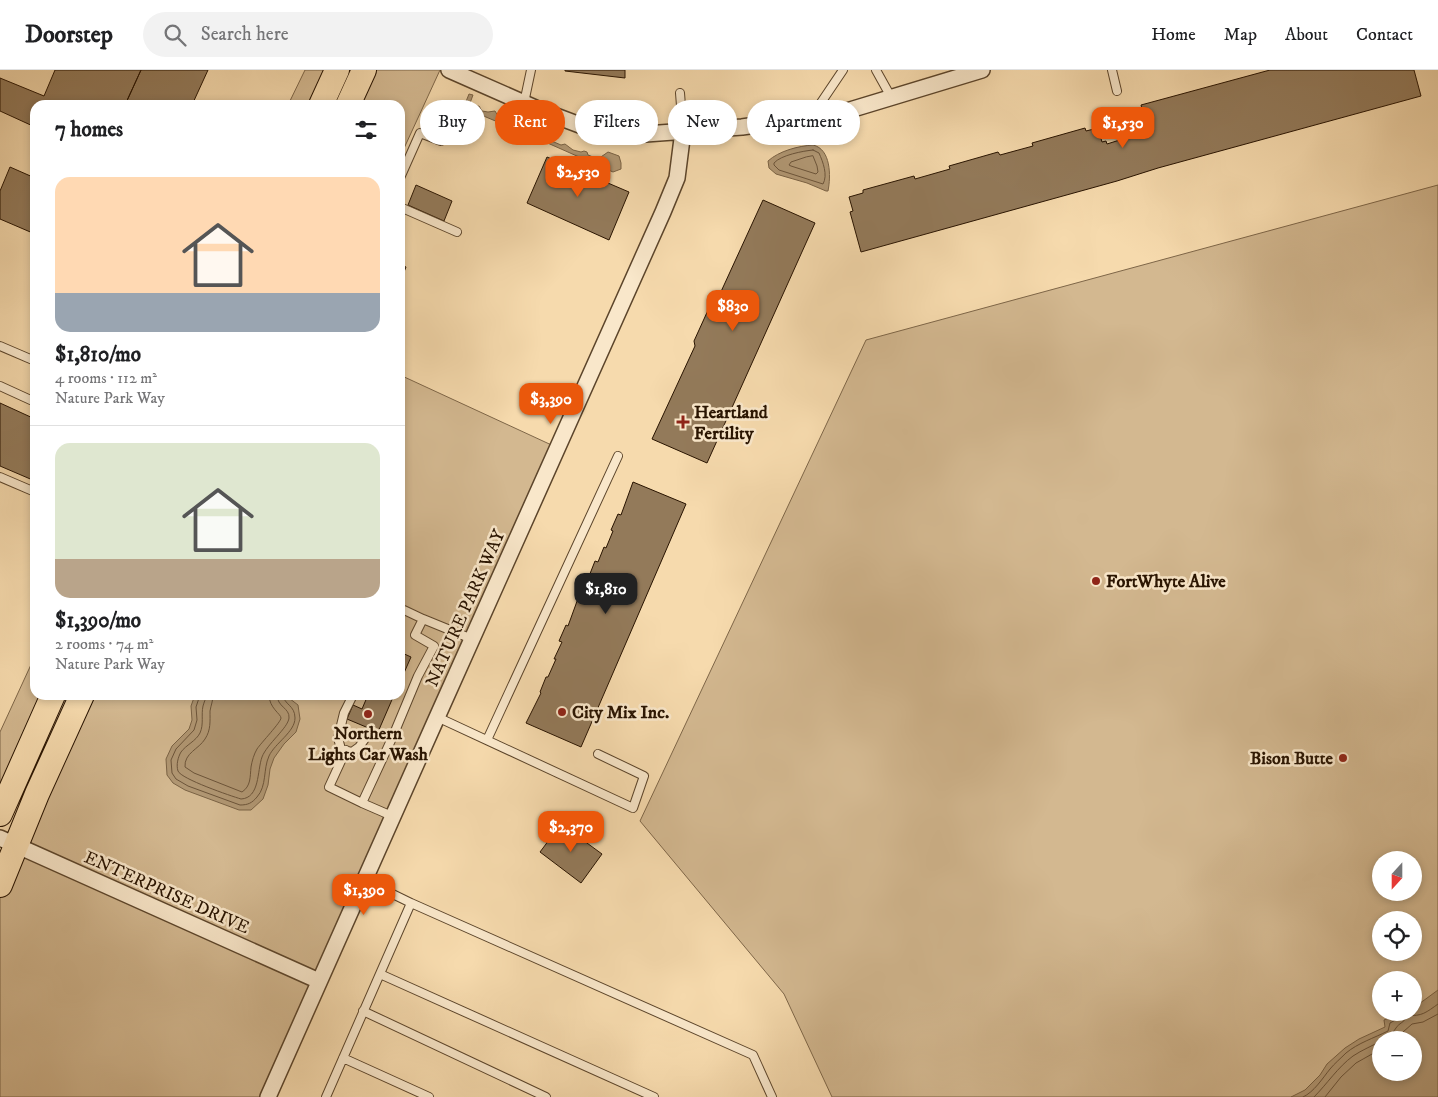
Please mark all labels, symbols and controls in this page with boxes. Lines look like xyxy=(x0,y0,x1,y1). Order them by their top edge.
search box xyxy=(143,12,493,57)
text: Doorstep xyxy=(25,20,113,50)
icon: search xyxy=(161,21,189,49)
text: Search here xyxy=(201,23,289,46)
text: Home xyxy=(1151,24,1196,46)
text: Map xyxy=(1224,24,1257,46)
text: About xyxy=(1285,24,1328,46)
text: Contact xyxy=(1356,24,1413,46)
chip: Buy xyxy=(420,100,485,145)
chip: Rent xyxy=(495,100,565,145)
chip: Filters xyxy=(575,100,658,145)
chip: New xyxy=(668,100,737,145)
chip: Apartment xyxy=(747,100,860,145)
pin: $1,530 xyxy=(1082,106,1164,149)
text: $1,530 xyxy=(1102,113,1144,133)
icon: filters xyxy=(352,116,380,144)
text: 7 homes xyxy=(55,117,123,143)
pin: $2,530 xyxy=(537,156,619,198)
text: $2,530 xyxy=(556,162,600,182)
icon: home xyxy=(173,210,263,300)
pin: $830 xyxy=(703,290,763,332)
text: $830 xyxy=(717,296,749,316)
text: $1,810/mo xyxy=(55,342,141,368)
text: 4 rooms · 112 m² xyxy=(55,368,157,388)
pin: $3,390 xyxy=(510,382,592,425)
text: Nature Park Way xyxy=(55,388,165,408)
text: $3,390 xyxy=(530,389,572,409)
place label: Heartland Fertility xyxy=(694,402,769,445)
marker: Heartland Fertility xyxy=(676,415,690,429)
icon: home xyxy=(173,475,263,565)
street label: NATURE PARK WAY xyxy=(421,526,511,690)
place label: FortWhyte Alive xyxy=(1106,571,1226,593)
pin: $1,810 xyxy=(565,572,647,615)
marker: FortWhyte Alive xyxy=(1090,575,1102,587)
text: $1,810 xyxy=(585,579,627,599)
text: $1,390/mo xyxy=(55,608,141,634)
text: 2 rooms · 74 m² xyxy=(55,634,153,654)
text: Nature Park Way xyxy=(55,654,165,674)
place label: City Mix Inc. xyxy=(572,702,669,724)
marker: City Mix Inc. xyxy=(556,706,568,718)
marker: Northern Lights Car Wash xyxy=(362,708,374,720)
place label: Northern Lights Car Wash xyxy=(308,723,429,766)
place label: Bison Butte xyxy=(1250,748,1334,770)
marker: Bison Butte xyxy=(1337,752,1349,764)
pin: $2,370 xyxy=(530,810,612,853)
text: $2,370 xyxy=(549,817,593,837)
street label: ENTERPRISE DRIVE xyxy=(81,847,253,939)
north arrow xyxy=(1372,851,1422,901)
map controls xyxy=(1372,851,1422,1081)
pin: $1,390 xyxy=(323,874,405,916)
text: $1,390 xyxy=(343,880,385,900)
button: locate xyxy=(1372,911,1422,961)
button: + xyxy=(1372,971,1422,1021)
button: − xyxy=(1372,1031,1422,1081)

